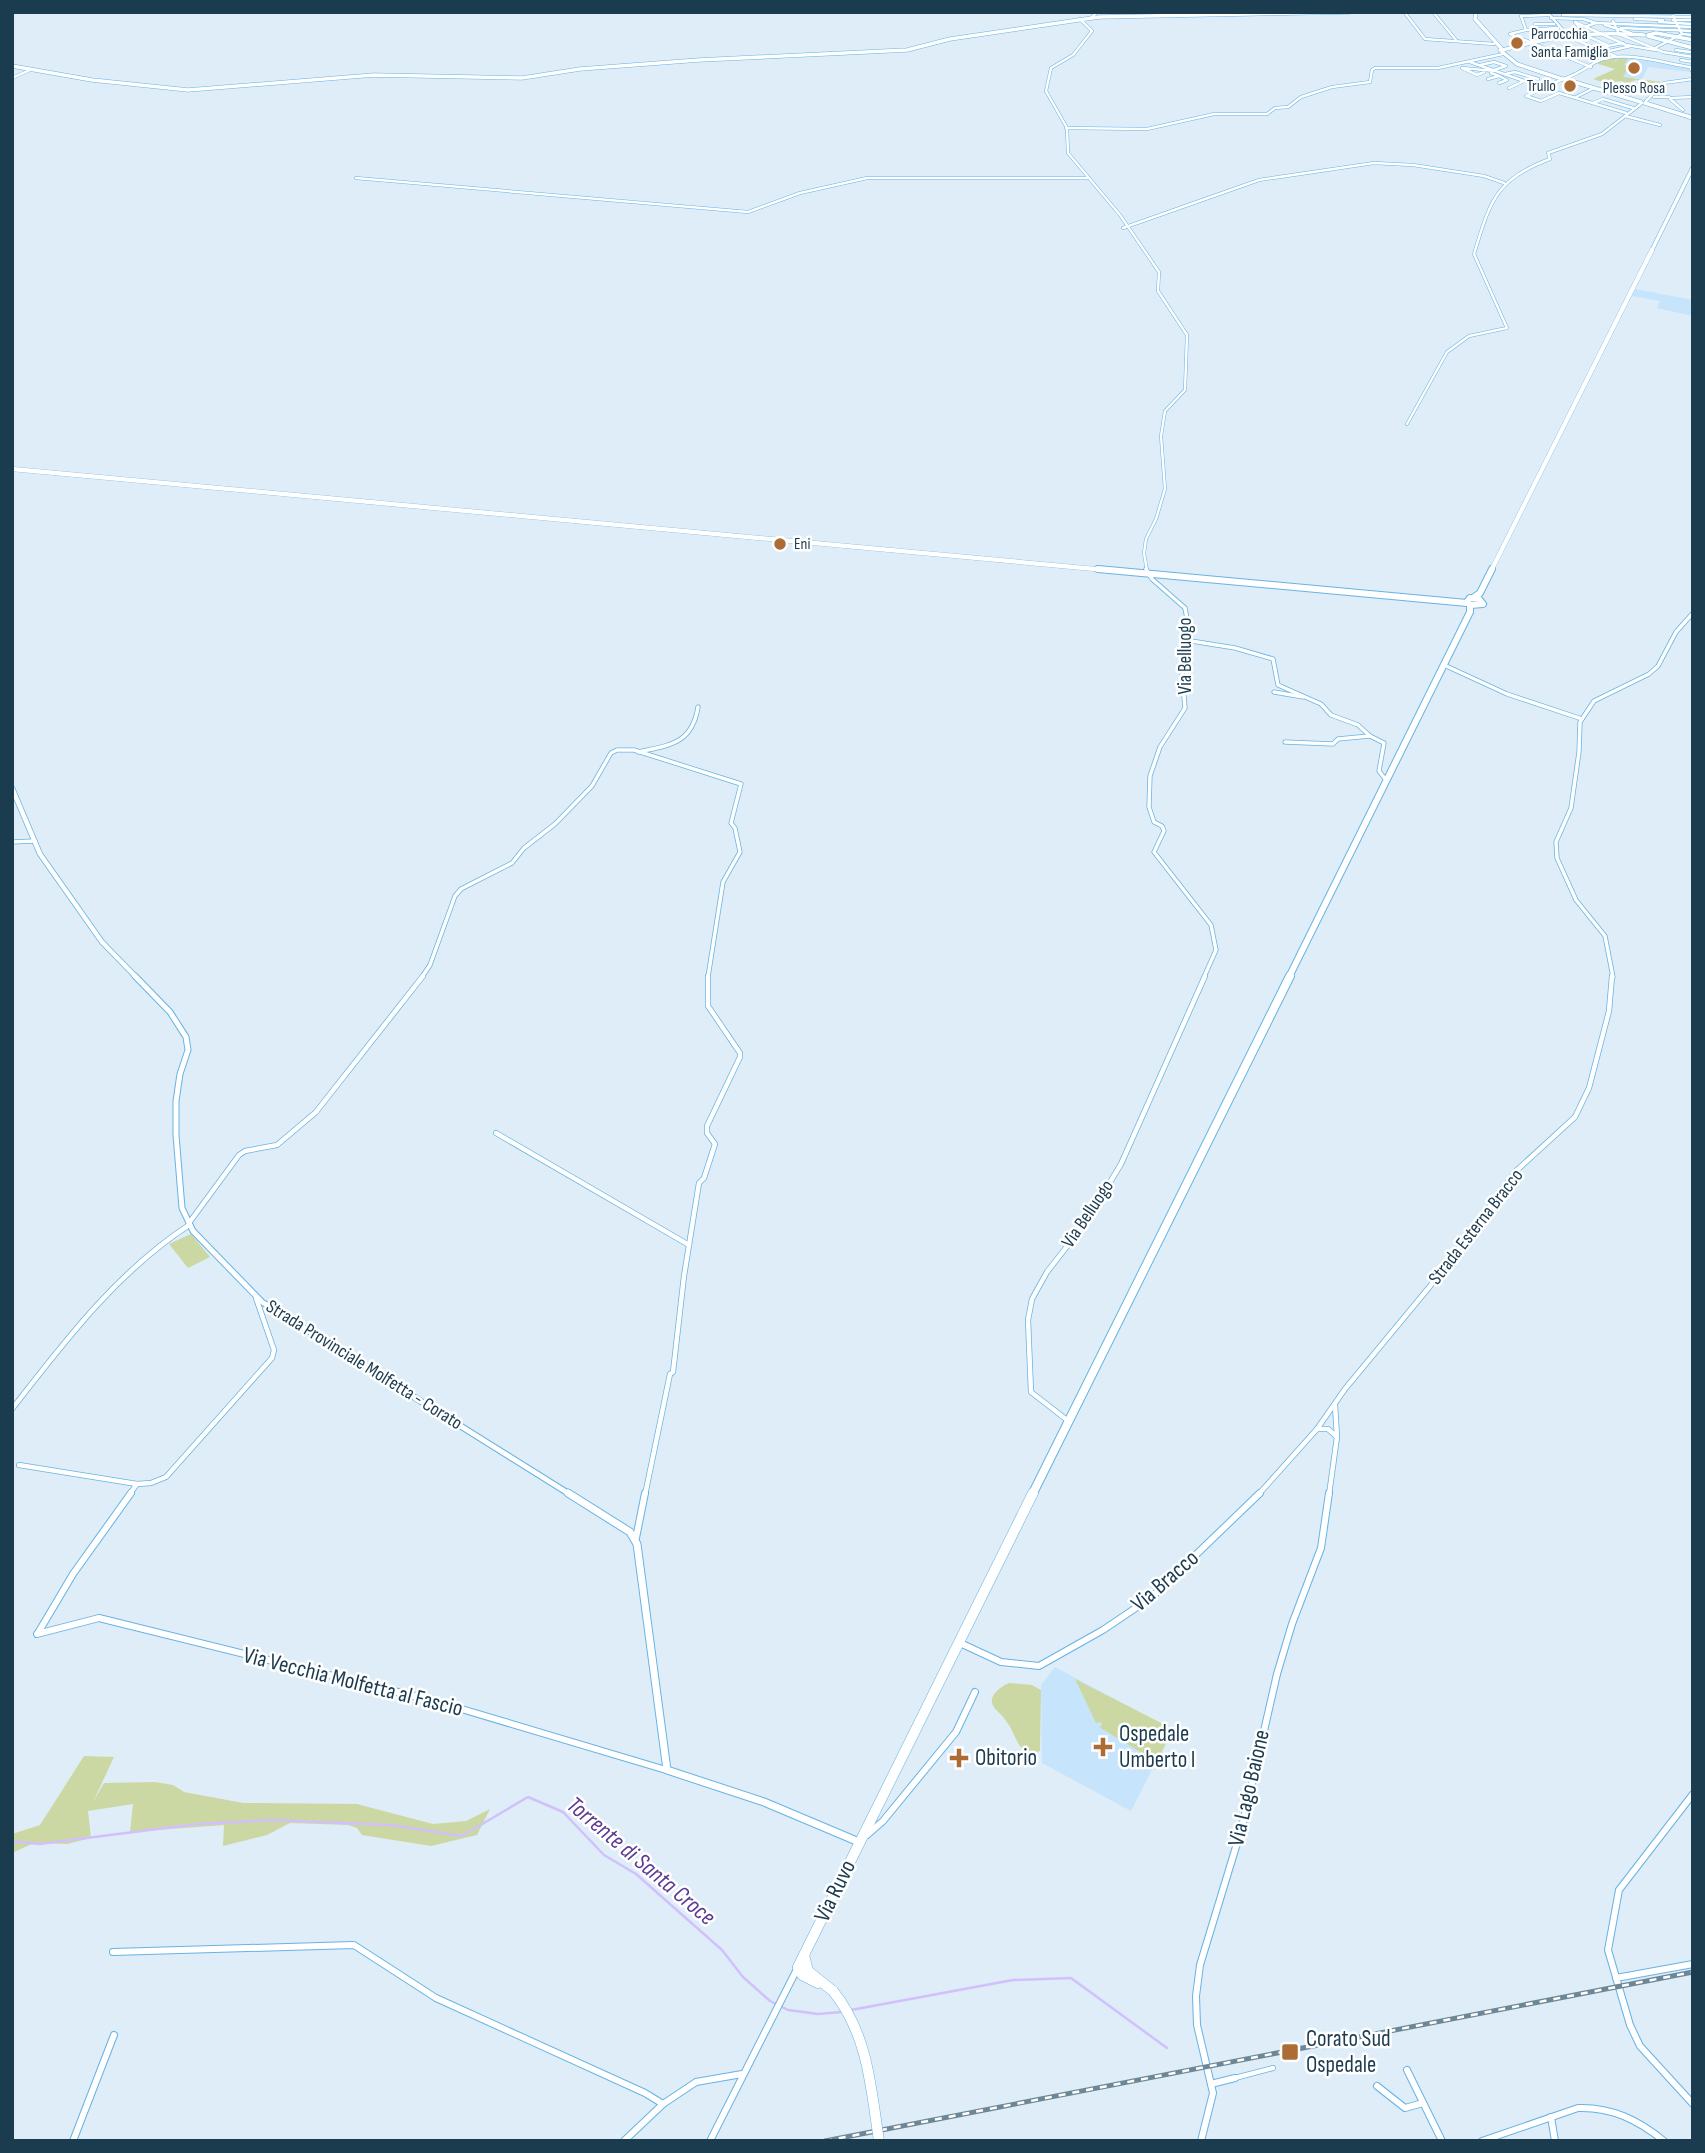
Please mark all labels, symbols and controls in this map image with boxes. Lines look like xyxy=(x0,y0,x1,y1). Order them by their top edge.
place label: Parrocchia Santa Famiglia xyxy=(1531,25,1609,62)
marker: Parrocchia Santa Famiglia xyxy=(1509,35,1525,51)
marker: Plesso Rosa xyxy=(1626,60,1642,76)
place label: Trullo xyxy=(1527,77,1556,96)
marker: Trullo xyxy=(1562,78,1578,94)
place label: Plesso Rosa xyxy=(1603,79,1665,98)
place label: Eni xyxy=(794,535,810,554)
marker: Eni xyxy=(772,536,788,552)
street label: Via Belluogo xyxy=(1174,618,1197,694)
street label: Strada Esterna Bracco xyxy=(1424,1165,1528,1289)
street label: Via Belluogo xyxy=(1057,1176,1119,1252)
street label: Strada Provinciale Molfetta - Corato xyxy=(262,1295,466,1435)
street label: Via Bracco xyxy=(1126,1544,1204,1618)
street label: Via Vecchia Molfetta al Fascio xyxy=(240,1641,466,1723)
place label: Ospedale Umberto I xyxy=(1119,1720,1196,1774)
street label: Via Lago Baione xyxy=(1222,1727,1276,1849)
marker: Ospedale Umberto I xyxy=(1093,1737,1113,1757)
place label: Obitorio xyxy=(975,1744,1037,1772)
marker: Obitorio xyxy=(949,1748,969,1768)
water label: Torrente di Santa Croce xyxy=(561,1790,721,1932)
street label: Via Ruvo xyxy=(808,1855,862,1927)
place label: Corato Sud Ospedale xyxy=(1306,2025,1391,2079)
marker: Corato Sud Ospedale xyxy=(1280,2042,1300,2062)

